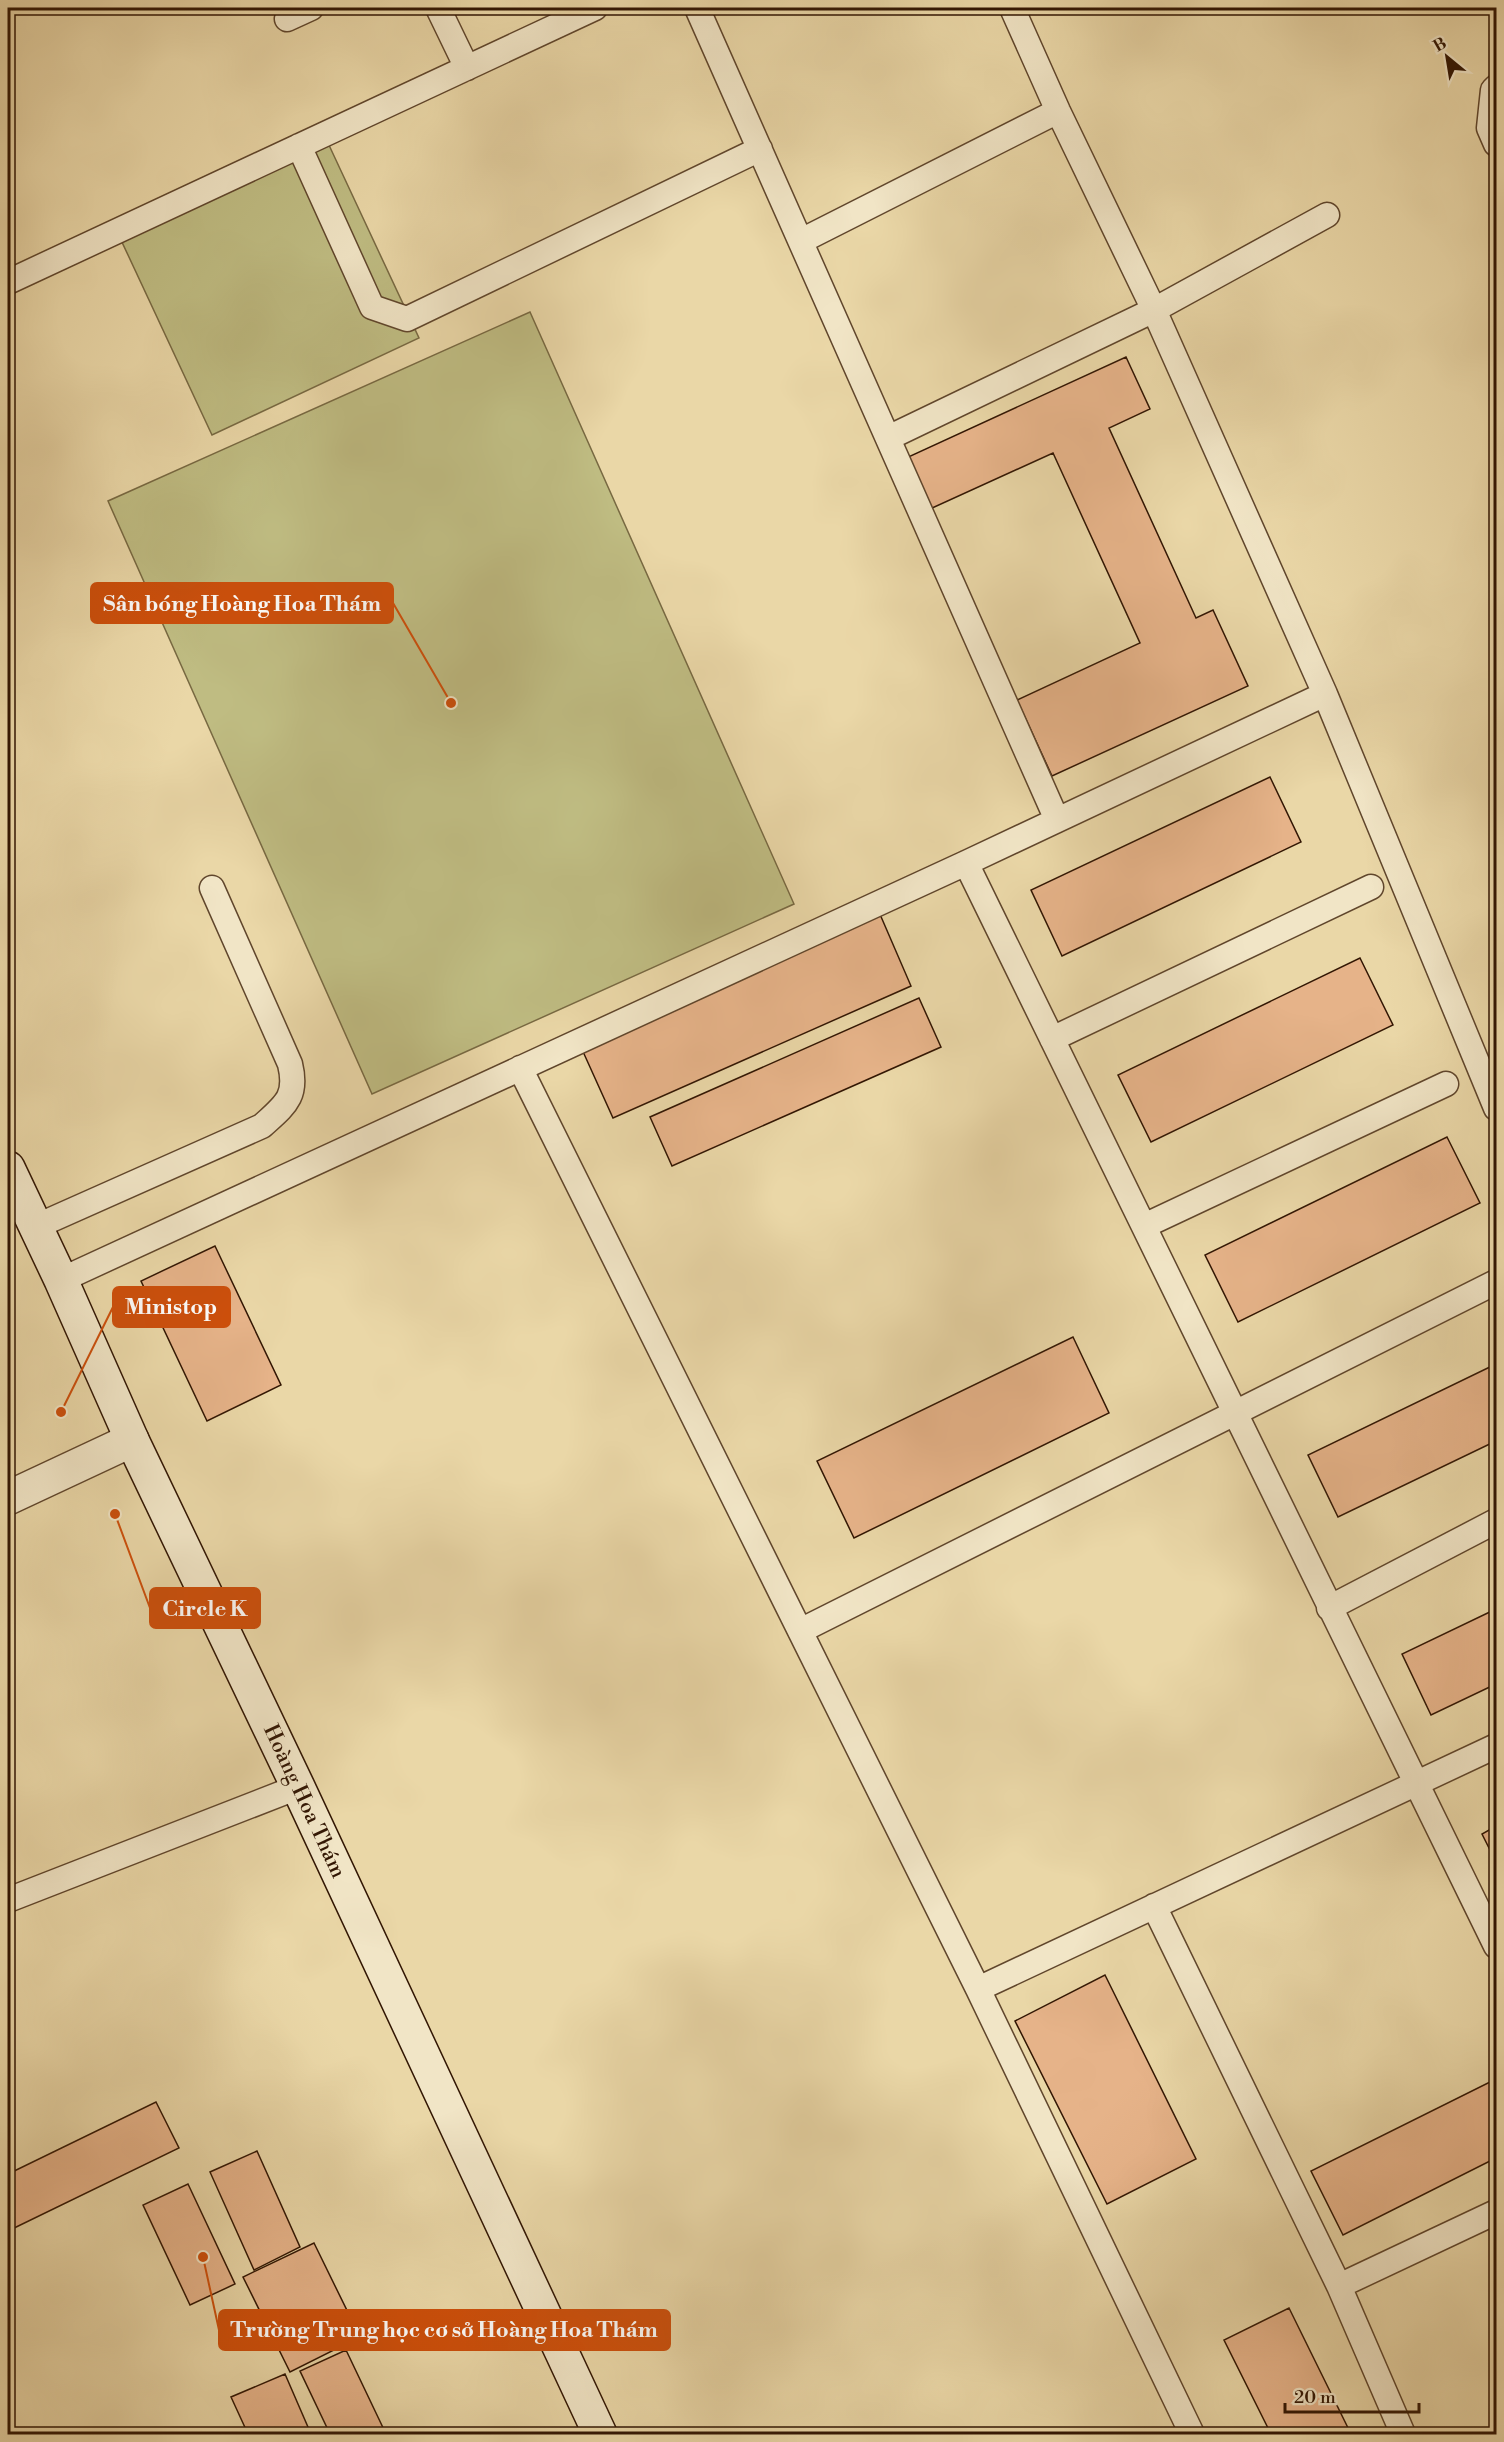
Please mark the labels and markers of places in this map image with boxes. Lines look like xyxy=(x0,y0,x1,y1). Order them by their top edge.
callout: Sân bóng Hoàng Hoa Thám xyxy=(91,583,393,623)
callout: Ministop xyxy=(113,1287,230,1327)
callout: Circle K xyxy=(150,1588,260,1628)
callout: Trường Trung học cơ sở Hoàng Hoa Thám xyxy=(219,2310,670,2350)

